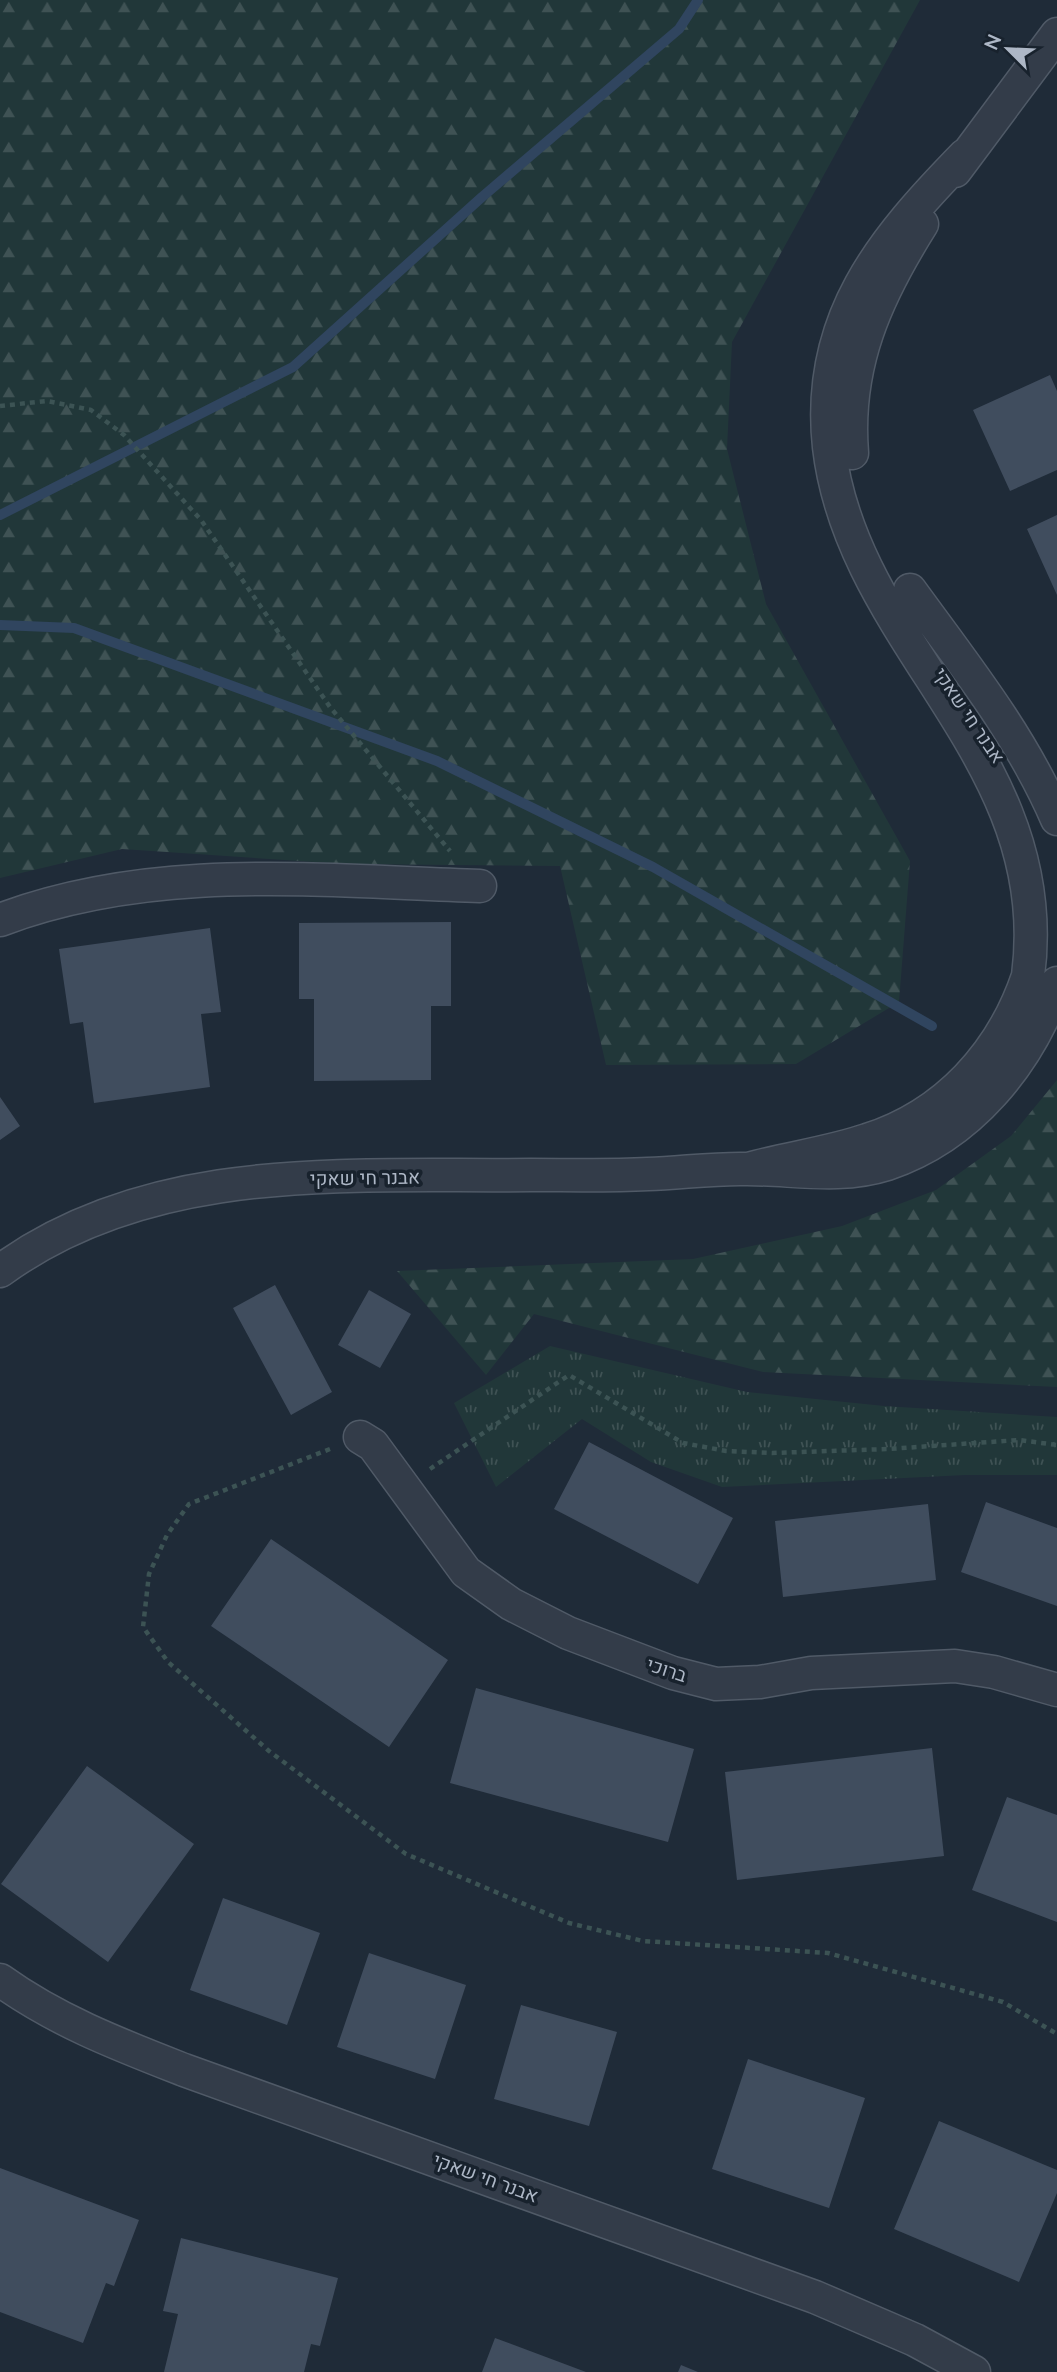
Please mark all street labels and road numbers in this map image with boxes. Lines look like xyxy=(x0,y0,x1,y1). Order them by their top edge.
street label: אבנר חי שאקי xyxy=(930,663,1010,767)
street label: אבנר חי שאקי xyxy=(310,1165,420,1189)
street label: ברוכי xyxy=(644,1652,690,1686)
street label: אבנר חי שאקי xyxy=(430,2147,542,2207)

